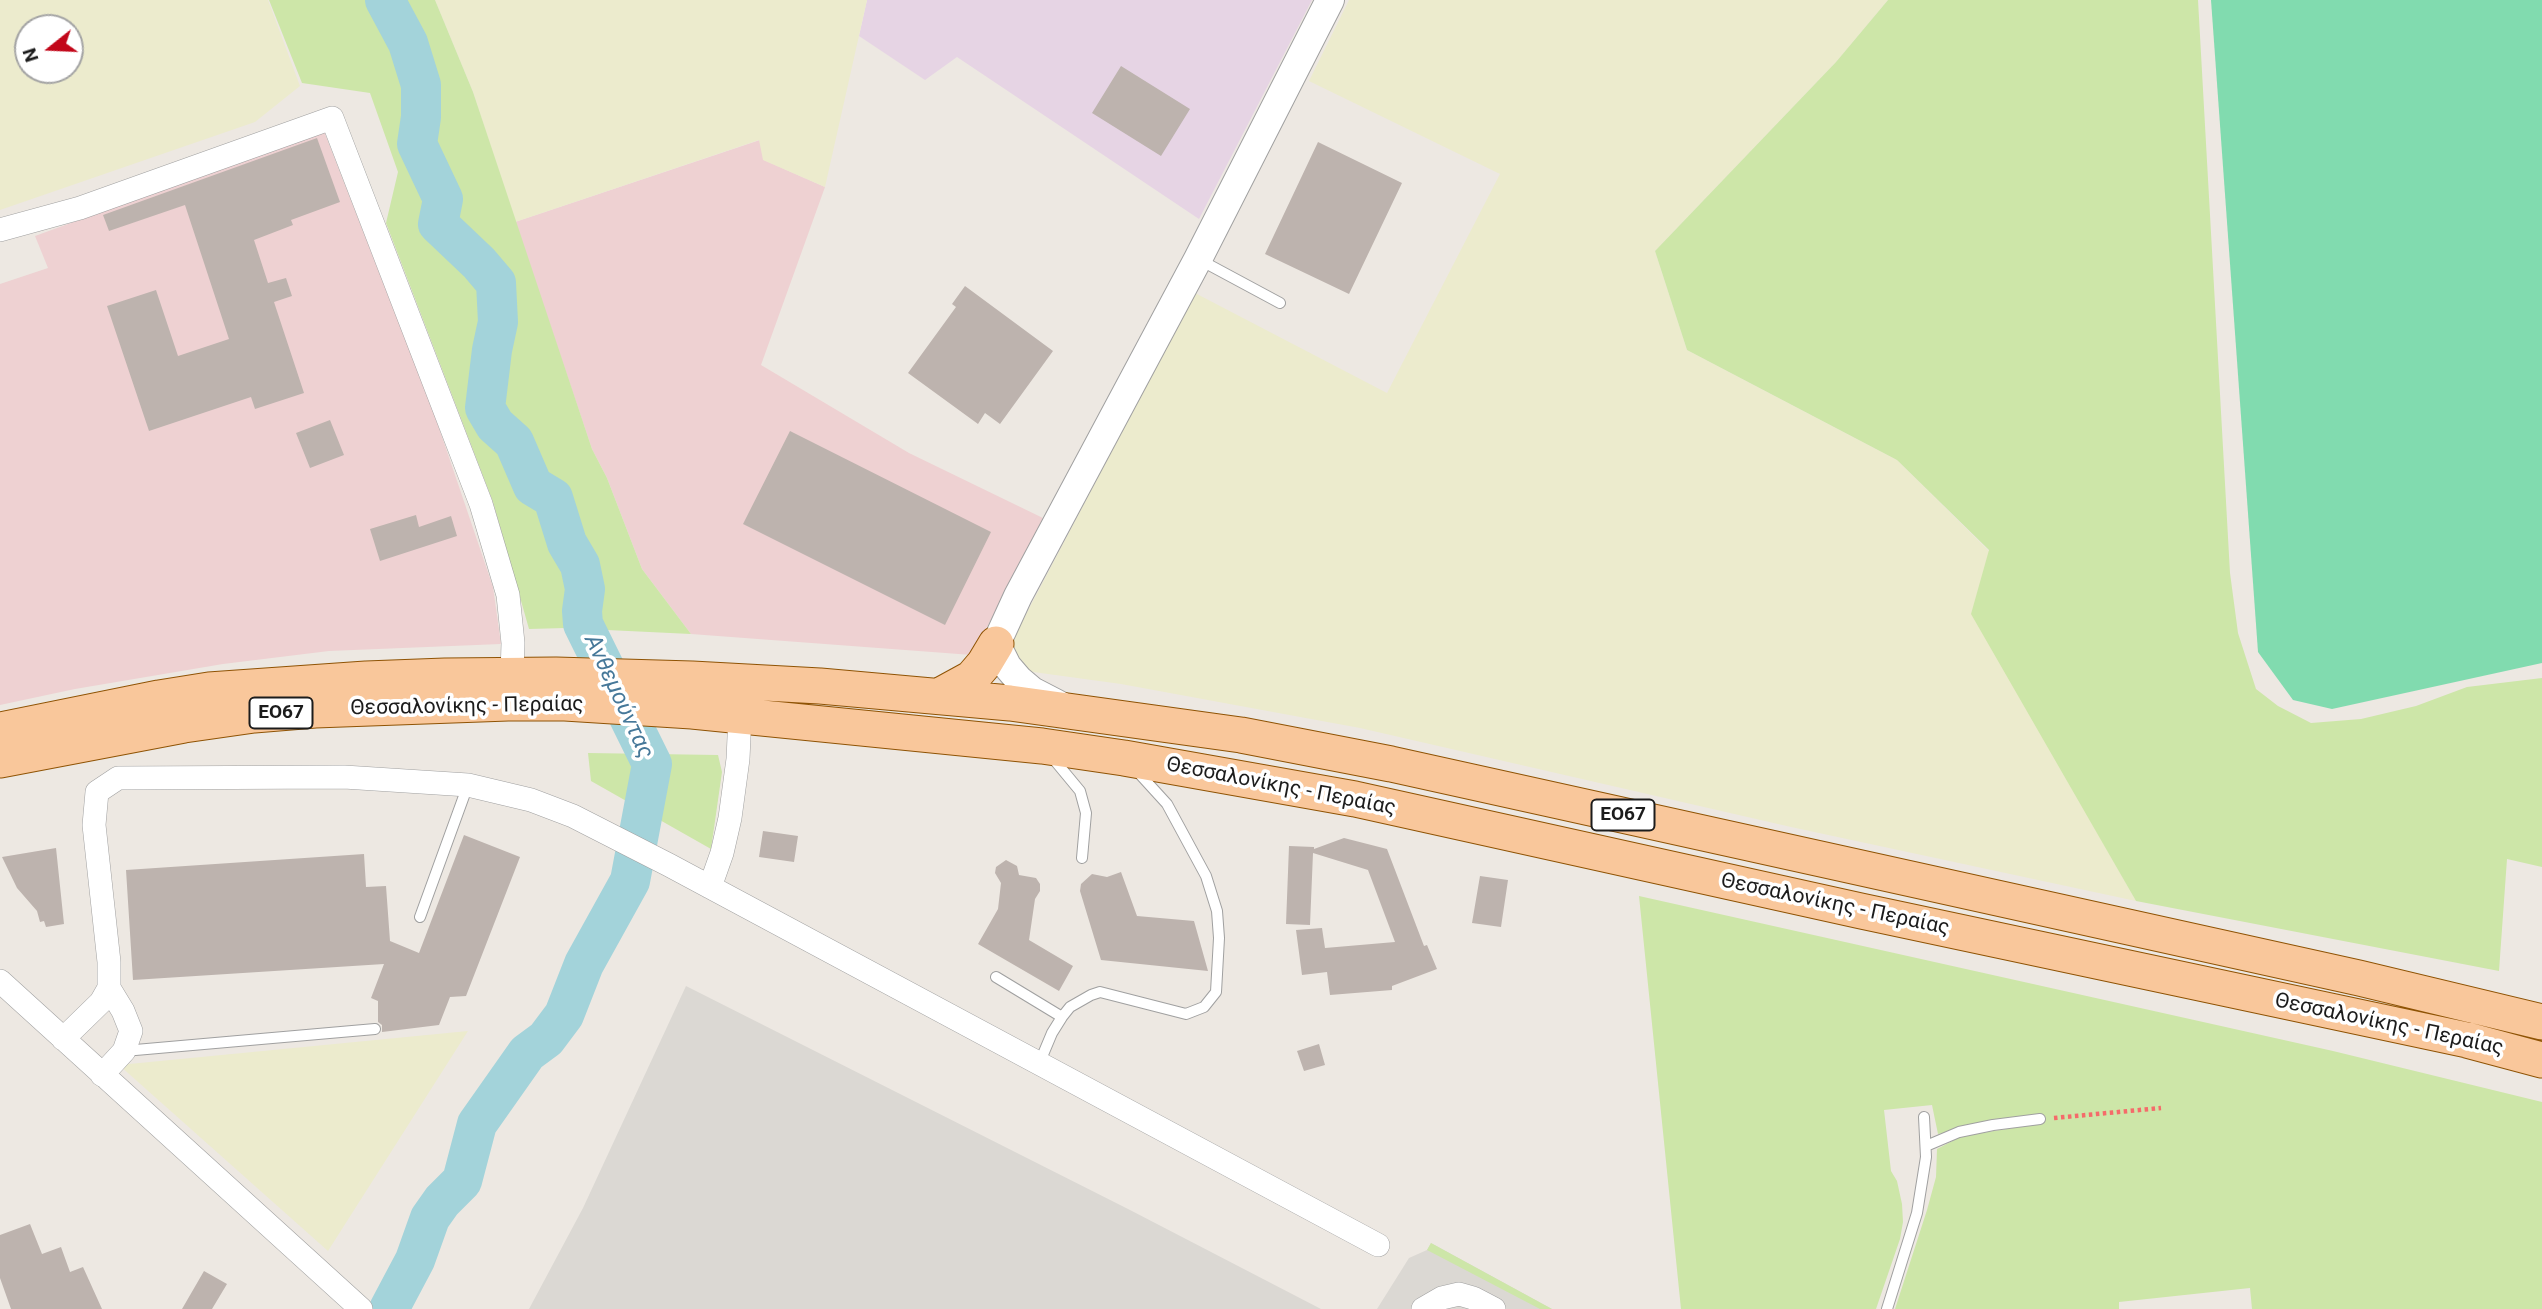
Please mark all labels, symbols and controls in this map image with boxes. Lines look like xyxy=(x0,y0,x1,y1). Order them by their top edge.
north arrow xyxy=(14,14,84,84)
text: N xyxy=(17,45,43,65)
water label: Ανθεμούντας xyxy=(577,630,659,764)
street label: Θεσσαλονίκης - Περαίας xyxy=(350,692,584,722)
road number: ΕΟ67 xyxy=(250,698,312,728)
street label: Θεσσαλονίκης - Περαίας xyxy=(1164,752,1398,822)
road number: ΕΟ67 xyxy=(1592,800,1654,830)
street label: Θεσσαλονίκης - Περαίας xyxy=(1718,868,1952,942)
street label: Θεσσαλονίκης - Περαίας xyxy=(2272,988,2506,1062)

